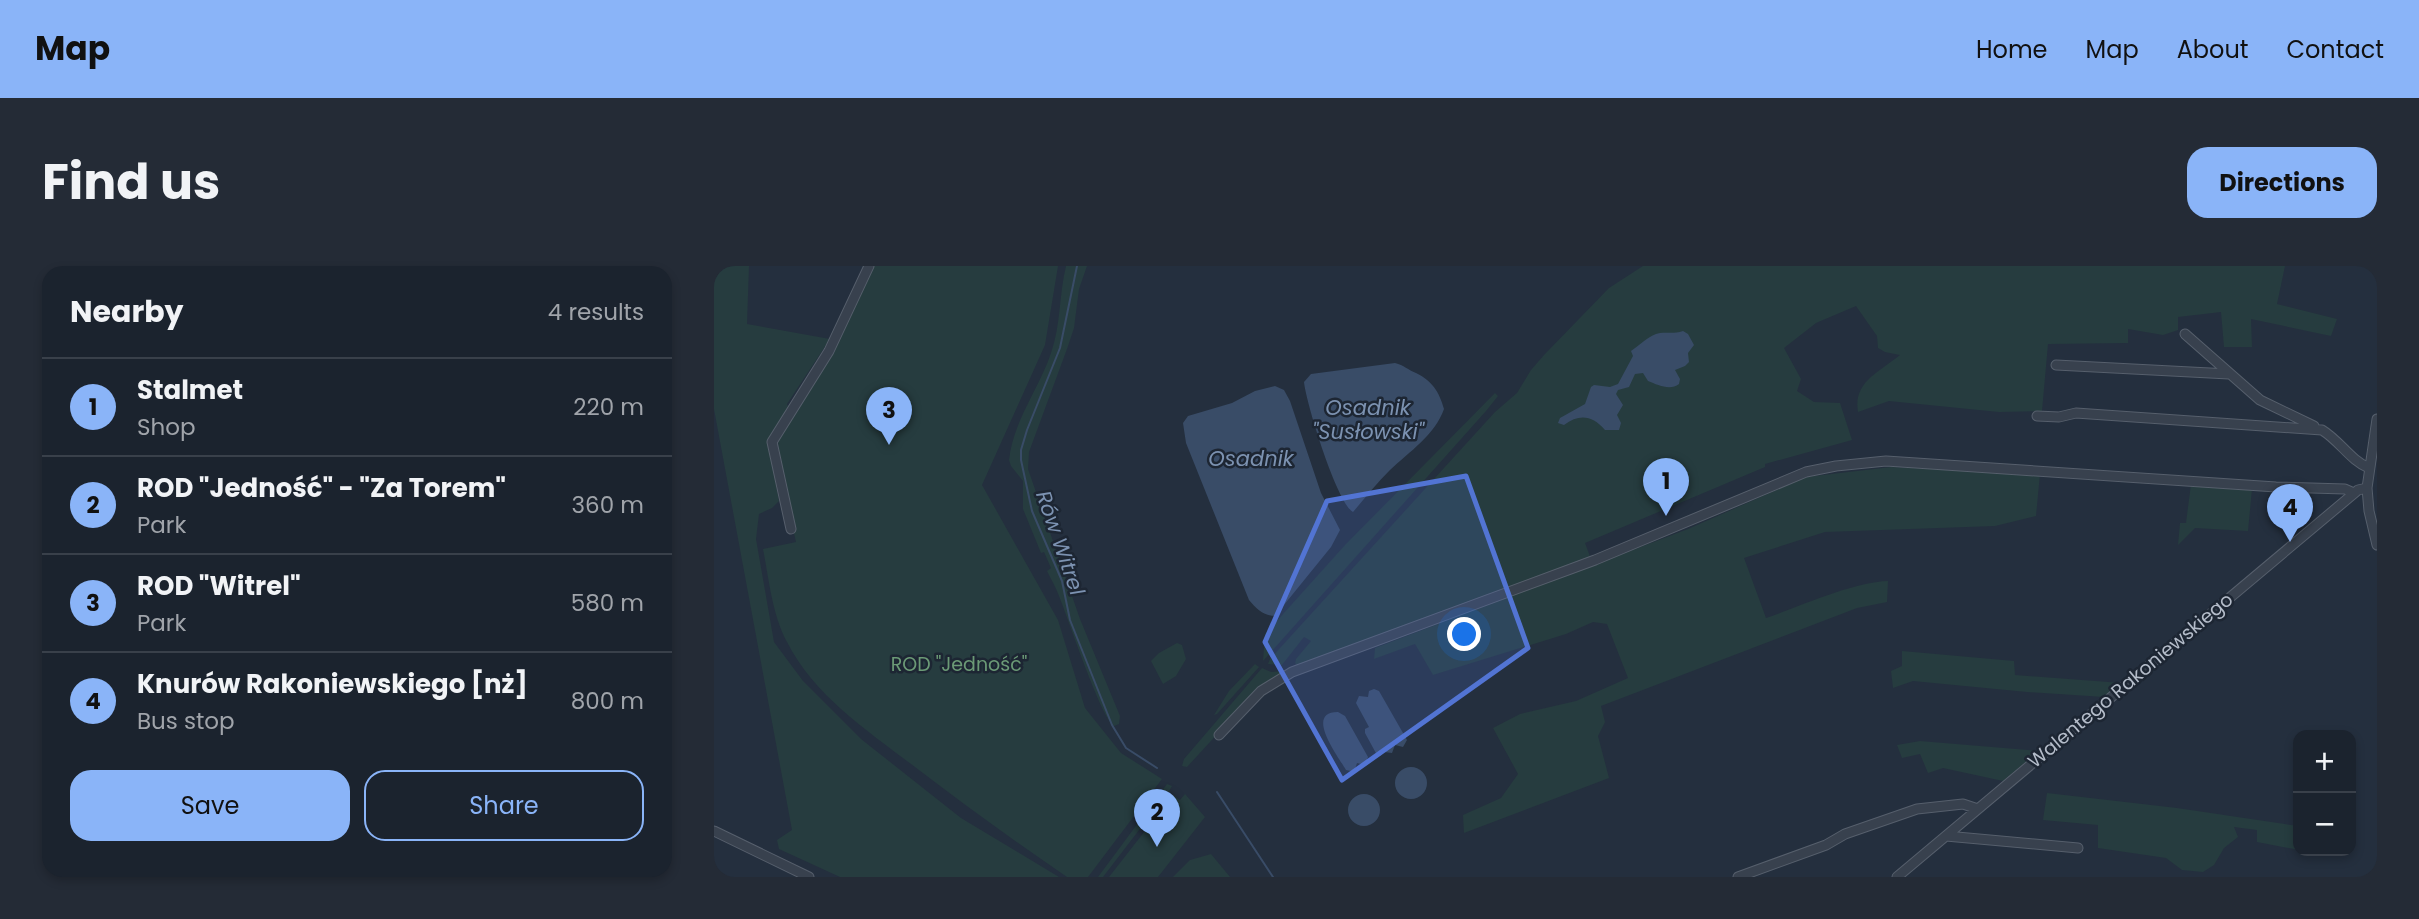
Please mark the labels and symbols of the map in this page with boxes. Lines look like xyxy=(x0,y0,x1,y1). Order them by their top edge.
pin: 3 xyxy=(866,387,912,445)
water label: Osadnik "Susłowski" xyxy=(1312,393,1426,446)
water label: Osadnik xyxy=(1208,444,1295,473)
pin: 1 xyxy=(1643,458,1689,516)
pin: 4 xyxy=(2267,484,2313,542)
water label: Rów Witrel xyxy=(1029,487,1092,600)
street label: Walentego Rakoniewskiego xyxy=(2022,586,2239,774)
your location xyxy=(1447,617,1481,651)
park label: ROD "Jedność" xyxy=(891,651,1027,678)
pin: 2 xyxy=(1134,789,1180,847)

